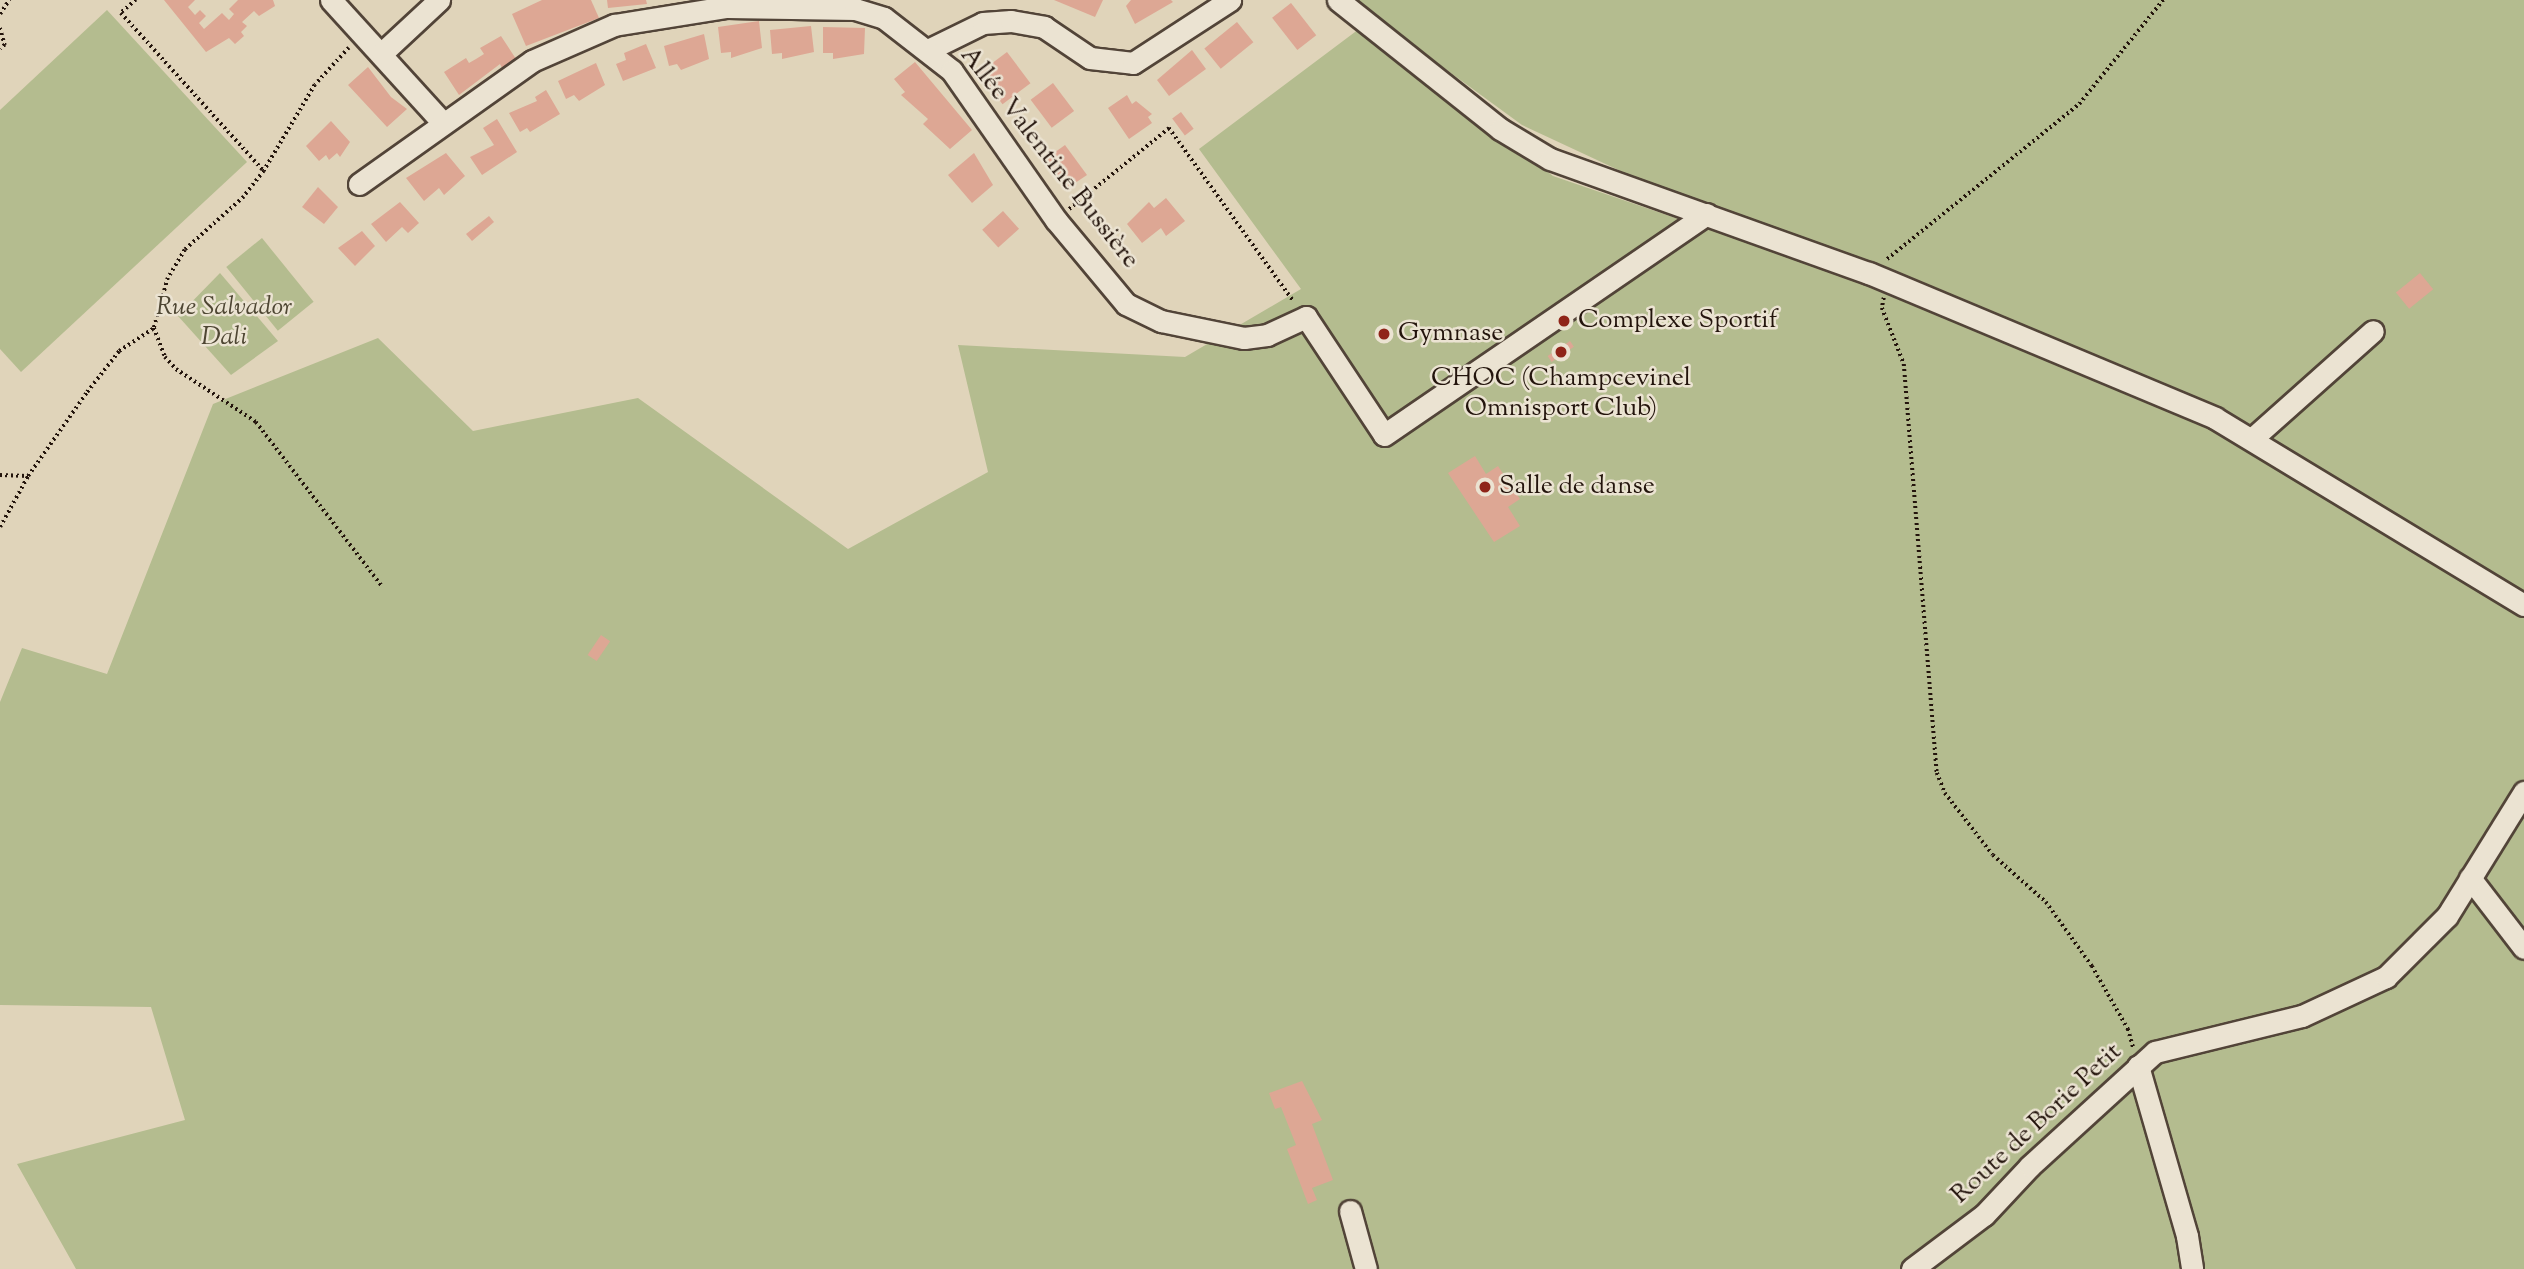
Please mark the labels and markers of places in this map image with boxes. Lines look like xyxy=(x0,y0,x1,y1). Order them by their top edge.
place label: Complexe Sportif xyxy=(1578,305,1778,337)
marker: Complexe Sportif xyxy=(1556,313,1572,329)
place label: Gymnase xyxy=(1398,318,1503,350)
marker: Gymnase xyxy=(1376,326,1392,342)
marker: CHOC (Champcevinel Omnisport Club) xyxy=(1553,344,1569,360)
place label: CHOC (Champcevinel Omnisport Club) xyxy=(1431,363,1691,424)
place label: Salle de danse xyxy=(1499,471,1655,503)
marker: Salle de danse xyxy=(1477,479,1493,495)

